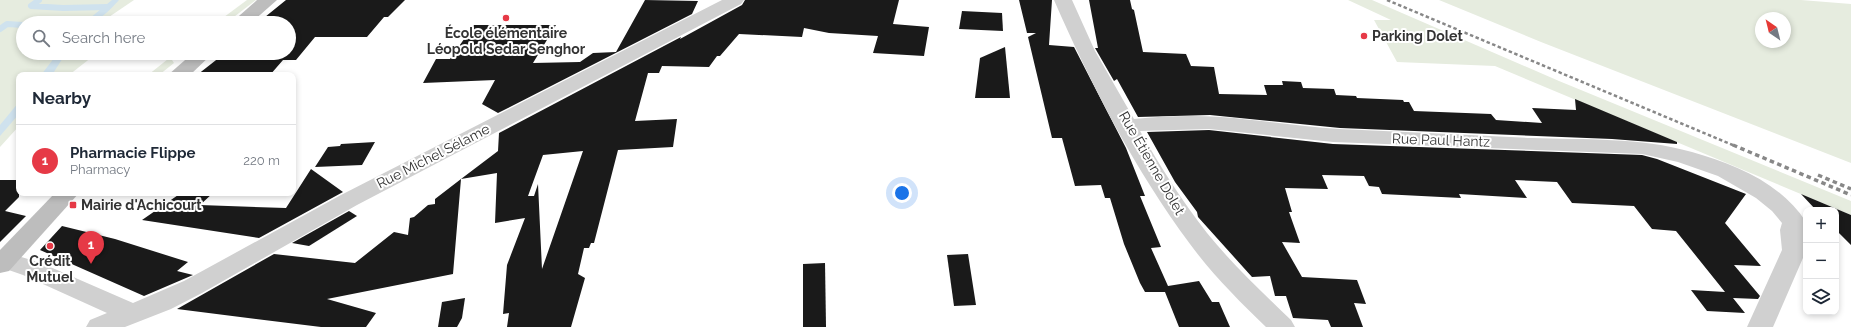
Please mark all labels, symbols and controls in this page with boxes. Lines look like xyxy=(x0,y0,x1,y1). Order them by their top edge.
north arrow xyxy=(1755,12,1791,48)
marker: École élémentaire Léopold Sedar Senghor xyxy=(501,13,511,23)
search box xyxy=(16,16,296,60)
place label: École élémentaire Léopold Sedar Senghor xyxy=(427,24,586,57)
icon: search xyxy=(30,27,52,49)
place label: Parking Dolet xyxy=(1372,28,1463,44)
text: Search here xyxy=(62,29,145,47)
marker: Parking Dolet xyxy=(1359,31,1369,41)
text: Nearby xyxy=(32,88,91,108)
street label: Rue Étienne Dolet xyxy=(1116,108,1189,218)
street label: Rue Michel Sélame xyxy=(374,121,492,191)
street label: Rue Paul Hantz xyxy=(1392,130,1490,150)
text: Pharmacie Flippe xyxy=(70,144,195,162)
text: 1 xyxy=(42,153,48,168)
text: 220 m xyxy=(243,153,280,168)
text: Pharmacy xyxy=(70,162,130,177)
your location xyxy=(892,183,912,203)
place label: Mairie d'Achicourt xyxy=(81,197,202,213)
marker: Mairie d'Achicourt xyxy=(68,200,78,210)
map controls xyxy=(1803,207,1839,315)
button: + xyxy=(1803,207,1839,243)
pin: 1 xyxy=(78,231,104,264)
marker: Crédit Mutuel xyxy=(45,241,55,251)
button: − xyxy=(1803,243,1839,279)
place label: Crédit Mutuel xyxy=(26,253,74,285)
button: layers xyxy=(1803,279,1839,315)

